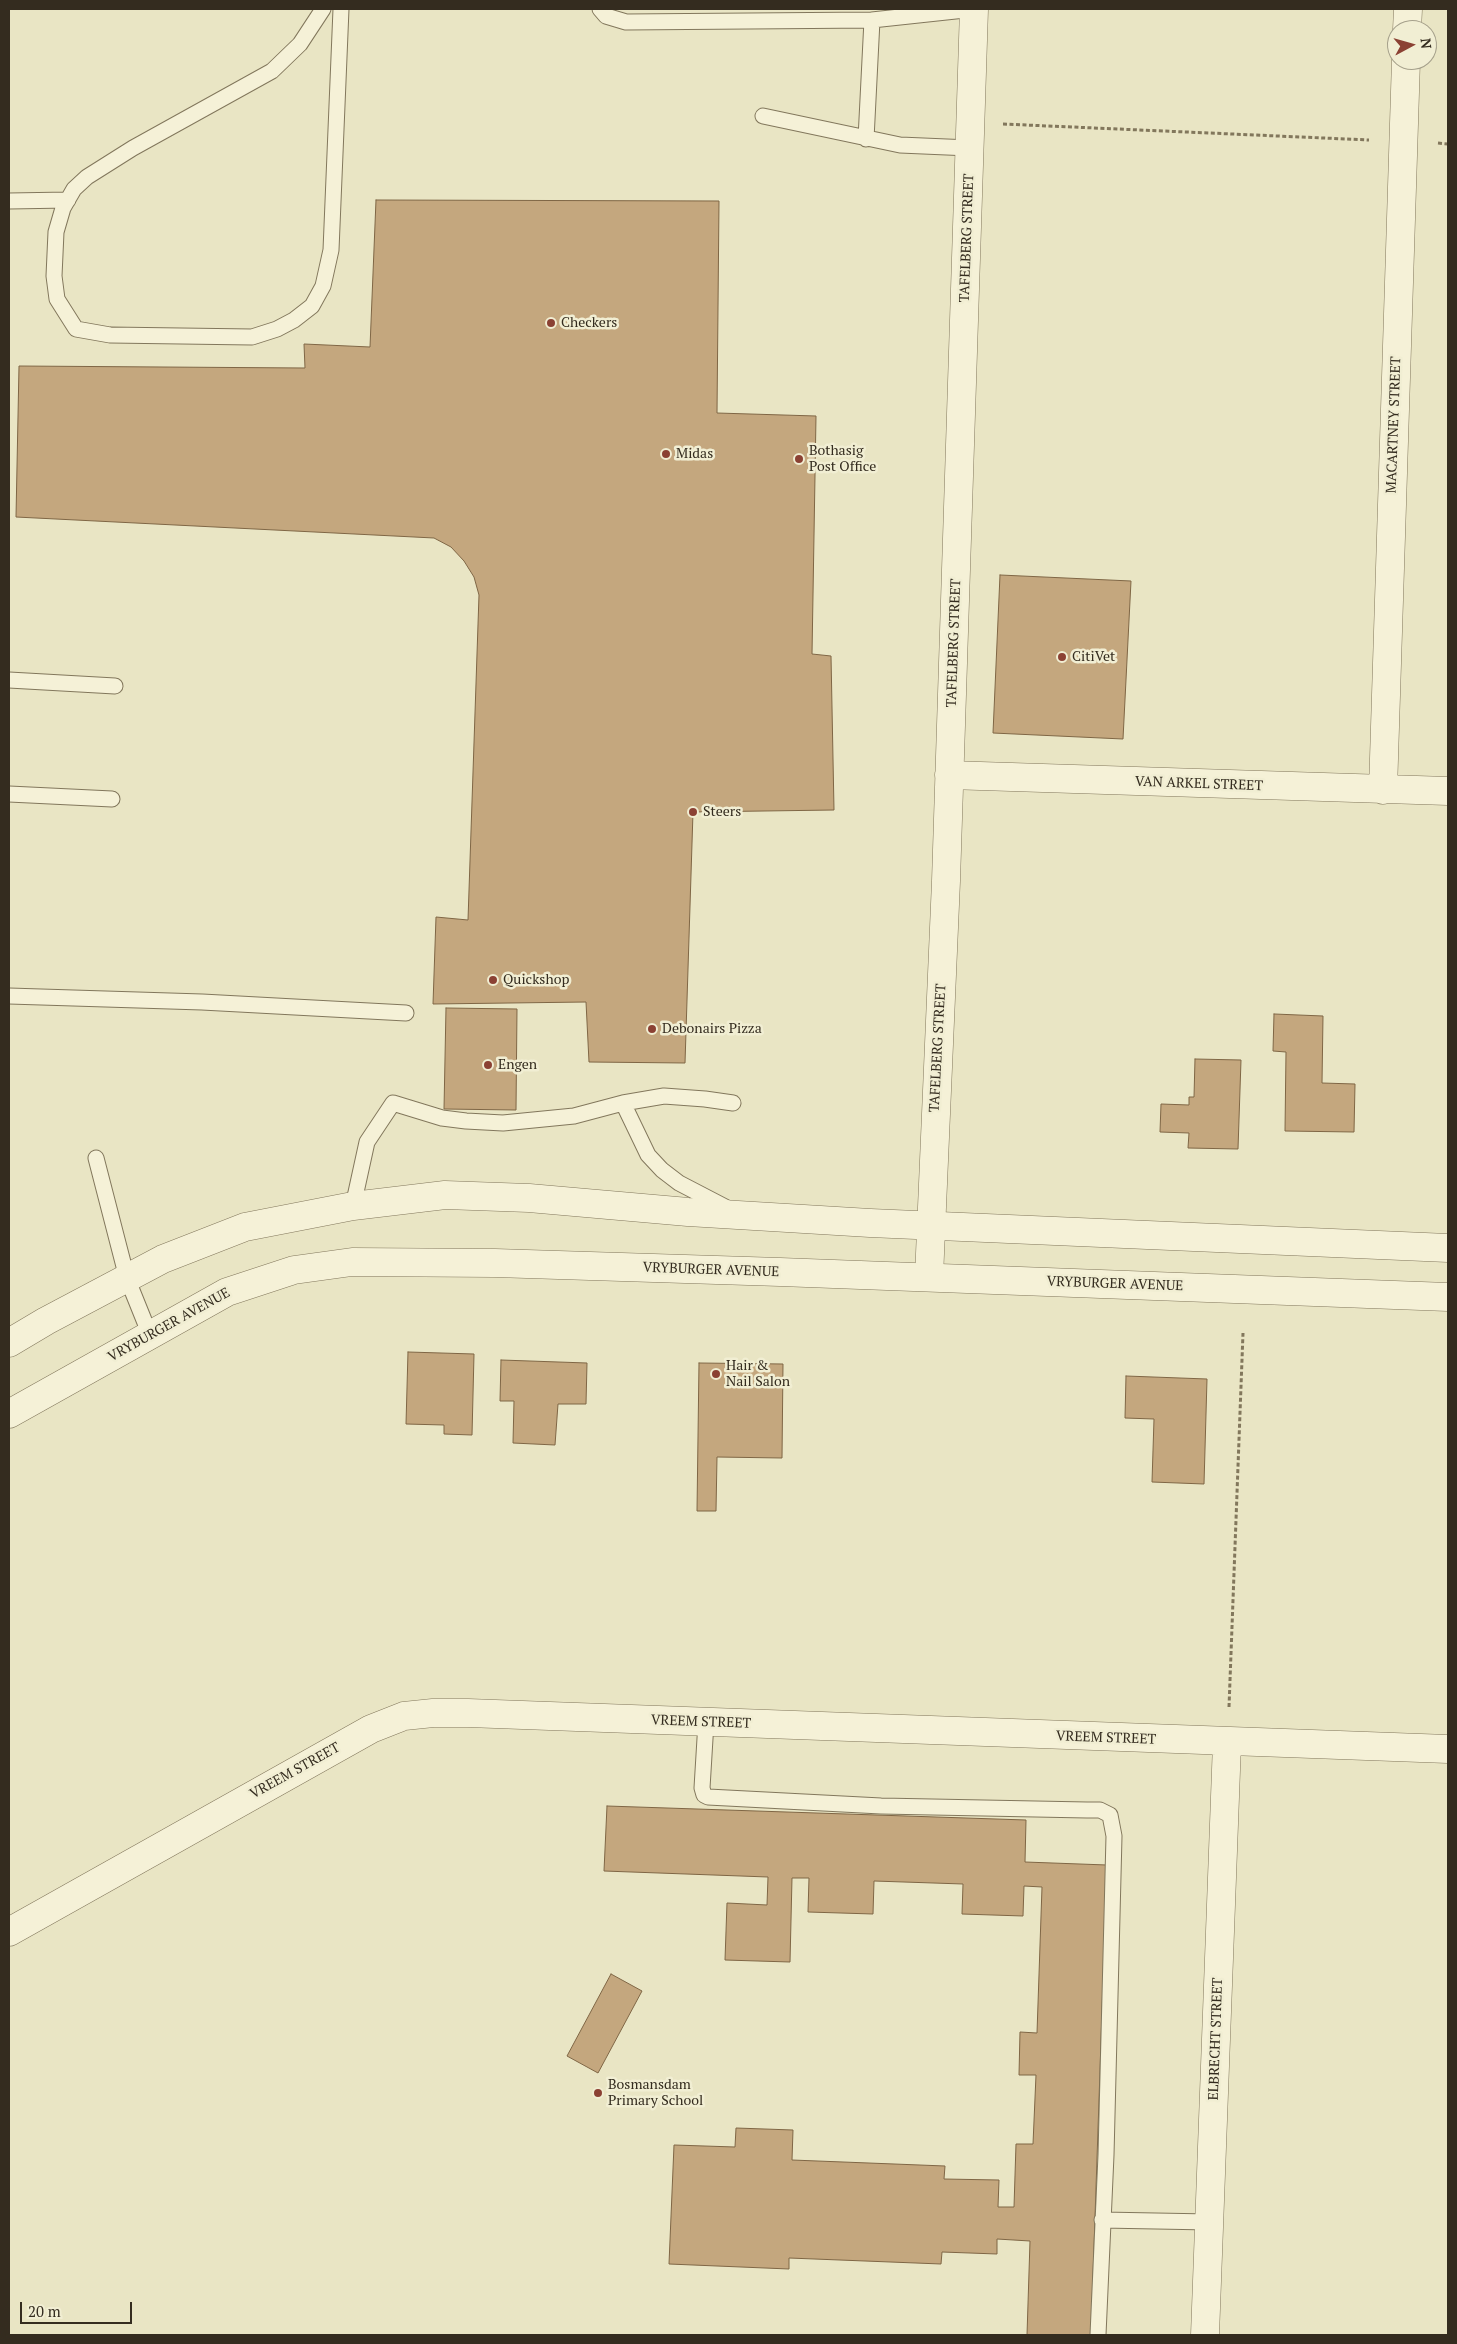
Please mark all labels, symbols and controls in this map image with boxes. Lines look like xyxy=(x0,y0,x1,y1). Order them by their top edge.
north arrow xyxy=(1387,20,1437,70)
text: N xyxy=(1416,37,1436,50)
street label: TAFELBERG STREET xyxy=(956,173,978,303)
place label: Checkers xyxy=(561,315,617,331)
marker: Checkers xyxy=(545,317,557,329)
street label: MACARTNEY STREET xyxy=(1383,356,1405,494)
place label: Bothasig Post Office xyxy=(809,443,876,476)
place label: Midas xyxy=(676,446,713,462)
marker: Midas xyxy=(660,448,672,460)
marker: Bothasig Post Office xyxy=(793,453,805,465)
street label: TAFELBERG STREET xyxy=(943,578,965,708)
place label: CitiVet xyxy=(1072,649,1115,665)
marker: CitiVet xyxy=(1056,651,1068,663)
street label: VAN ARKEL STREET xyxy=(1135,773,1263,795)
place label: Steers xyxy=(703,804,741,820)
marker: Steers xyxy=(687,806,699,818)
place label: Quickshop xyxy=(503,972,569,988)
marker: Quickshop xyxy=(487,974,499,986)
street label: TAFELBERG STREET xyxy=(926,983,950,1113)
place label: Debonairs Pizza xyxy=(662,1021,762,1037)
marker: Debonairs Pizza xyxy=(646,1023,658,1035)
place label: Engen xyxy=(498,1057,537,1073)
marker: Engen xyxy=(482,1059,494,1071)
street label: VRYBURGER AVENUE xyxy=(642,1259,780,1281)
street label: VRYBURGER AVENUE xyxy=(1046,1273,1184,1295)
street label: VRYBURGER AVENUE xyxy=(105,1284,233,1366)
place label: Hair & Nail Salon xyxy=(726,1358,790,1390)
marker: Hair & Nail Salon xyxy=(710,1368,722,1380)
street label: VREEM STREET xyxy=(651,1712,751,1732)
street label: VREEM STREET xyxy=(1056,1728,1156,1748)
street label: VREEM STREET xyxy=(247,1739,343,1803)
street label: ELBRECHT STREET xyxy=(1205,1977,1227,2101)
place label: Bosmansdam Primary School xyxy=(608,2077,703,2110)
marker: Bosmansdam Primary School xyxy=(592,2087,604,2099)
scale bar xyxy=(22,2292,135,2324)
text: 20 m xyxy=(28,2301,61,2321)

